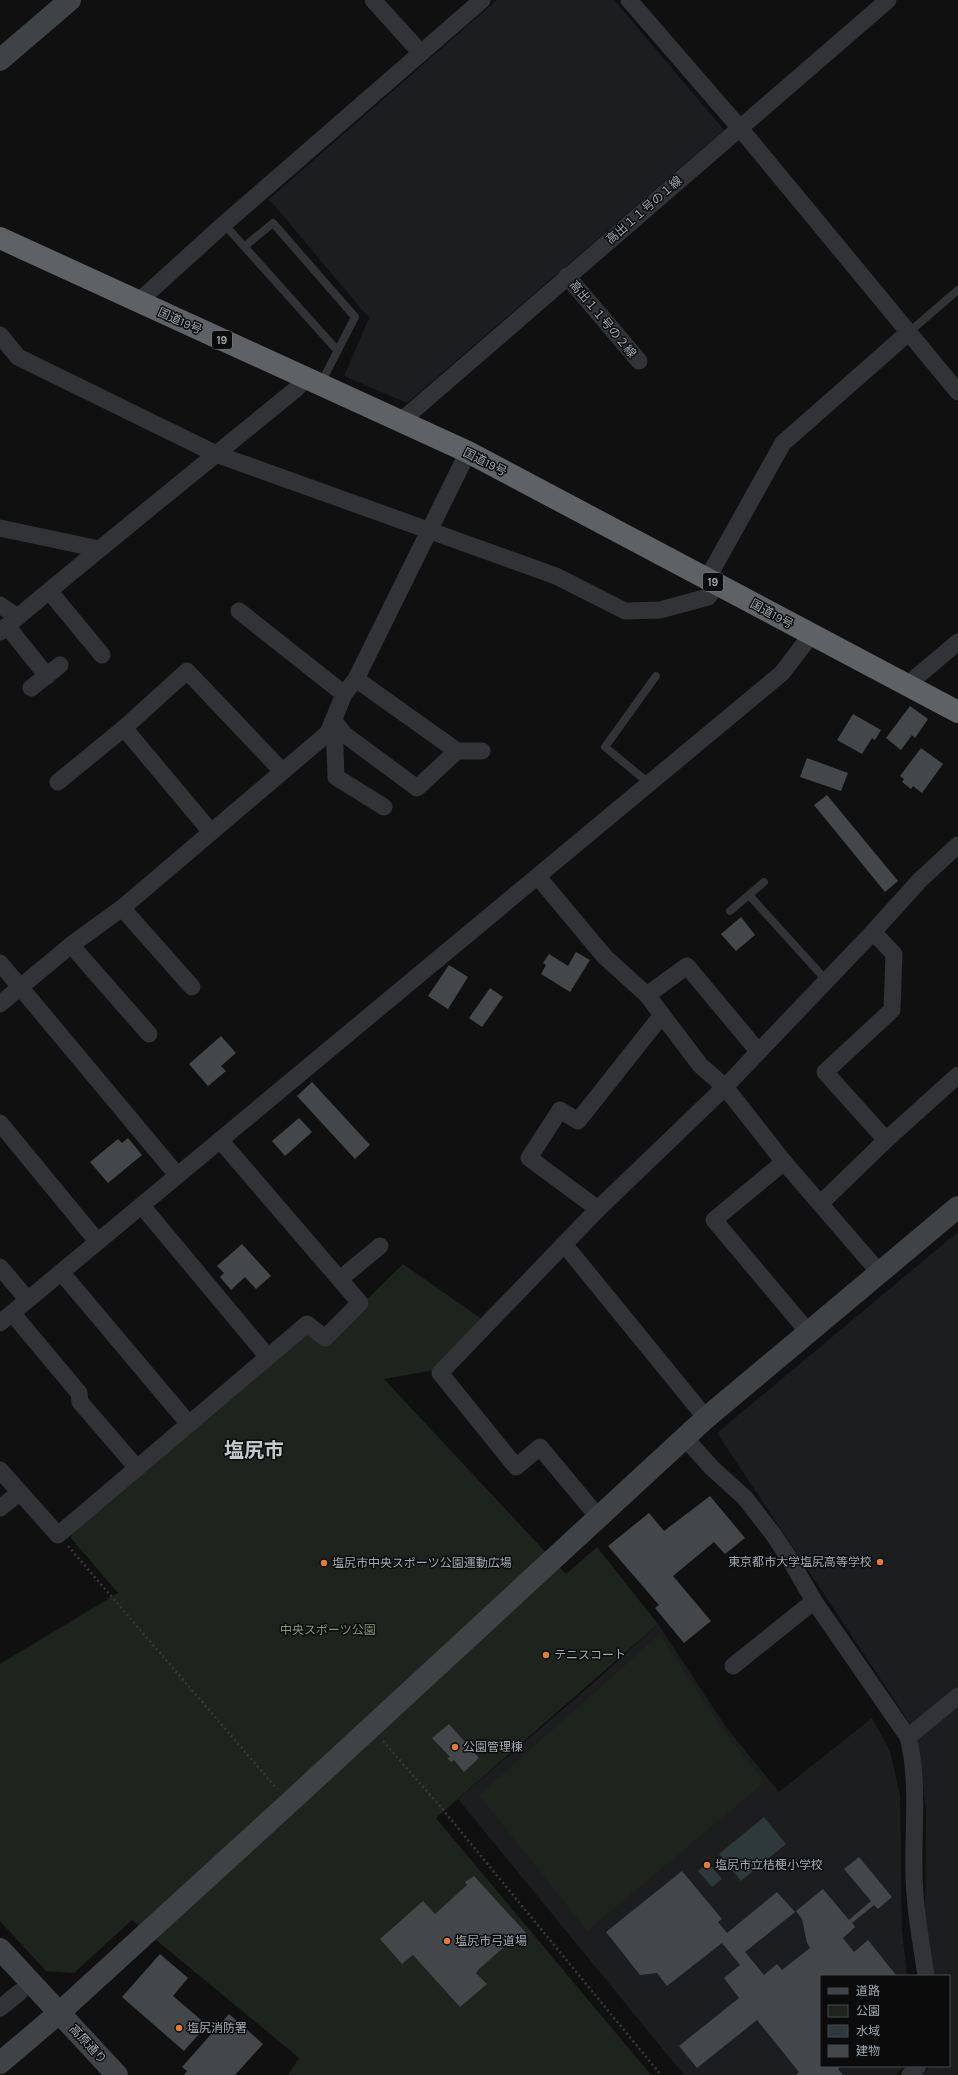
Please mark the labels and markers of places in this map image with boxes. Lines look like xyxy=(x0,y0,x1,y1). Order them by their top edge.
place label: 東京都市大学塩尻高等学校 xyxy=(728,1555,872,1569)
place label: 塩尻市中央スポーツ公園運動広場 xyxy=(332,1556,512,1570)
marker: 東京都市大学塩尻高等学校 xyxy=(875,1557,885,1567)
marker: 塩尻市中央スポーツ公園運動広場 xyxy=(319,1558,329,1568)
place label: テニスコート xyxy=(554,1648,626,1662)
marker: テニスコート xyxy=(541,1650,551,1660)
place label: 公園管理棟 xyxy=(463,1740,523,1754)
marker: 公園管理棟 xyxy=(450,1742,460,1752)
place label: 塩尻市立桔梗小学校 xyxy=(715,1858,823,1872)
marker: 塩尻市立桔梗小学校 xyxy=(702,1860,712,1870)
place label: 塩尻市弓道場 xyxy=(455,1934,527,1948)
marker: 塩尻市弓道場 xyxy=(442,1936,452,1946)
place label: 塩尻消防署 xyxy=(187,2021,247,2035)
marker: 塩尻消防署 xyxy=(174,2023,184,2033)

